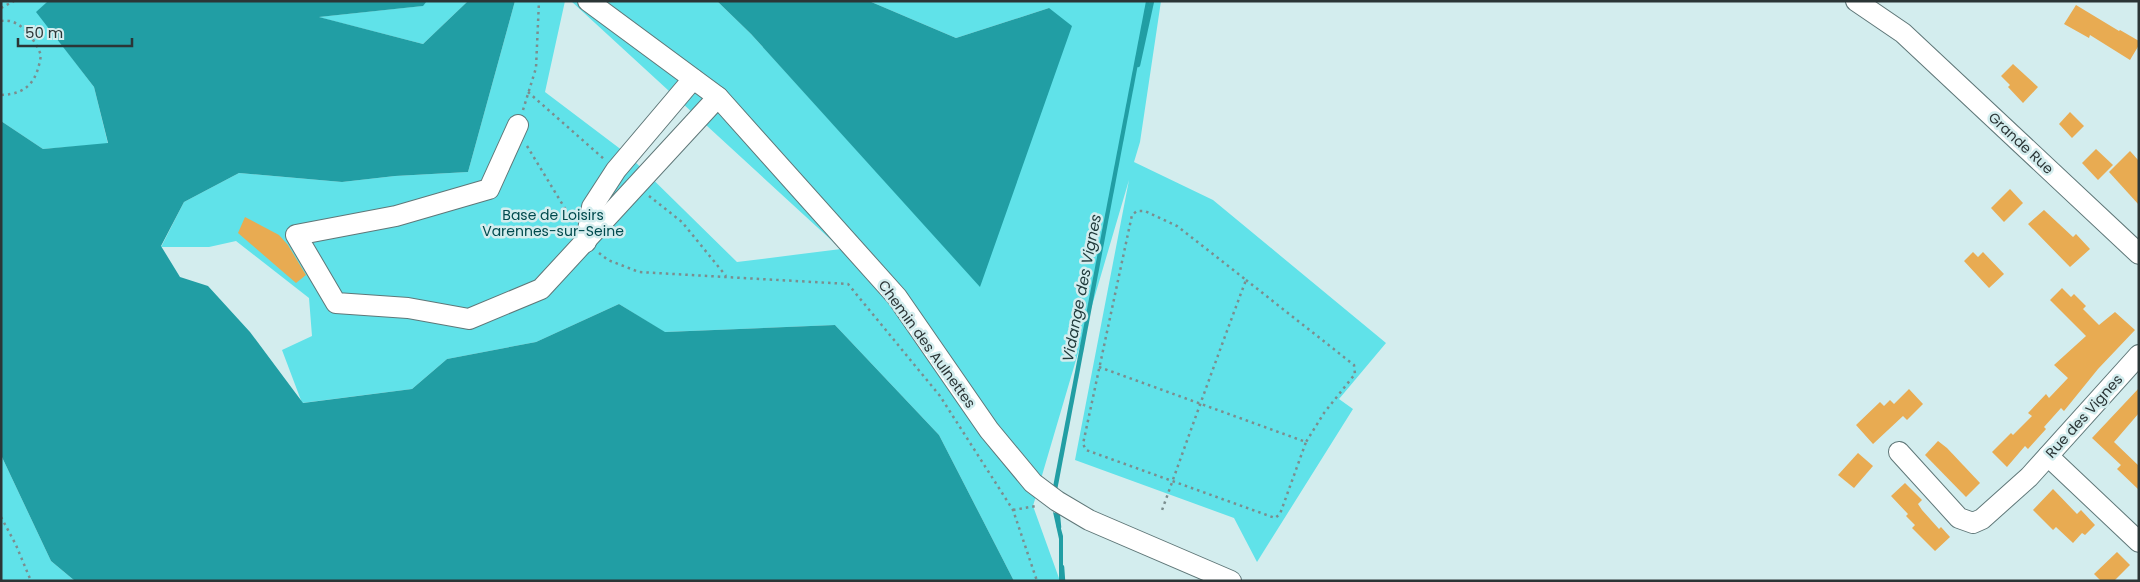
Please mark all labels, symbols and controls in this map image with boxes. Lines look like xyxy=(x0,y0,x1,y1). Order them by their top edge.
scale bar xyxy=(18,15,131,47)
text: 50 m xyxy=(25,22,63,43)
street label: Grande Rue xyxy=(1984,108,2058,179)
park label: Base de Loisirs Varennes-sur-Seine xyxy=(482,205,624,241)
water label: Vidange des Vignes xyxy=(1057,212,1106,364)
street label: Chemin des Aulnettes xyxy=(874,276,980,412)
street label: Rue des Vignes xyxy=(2041,370,2127,462)

